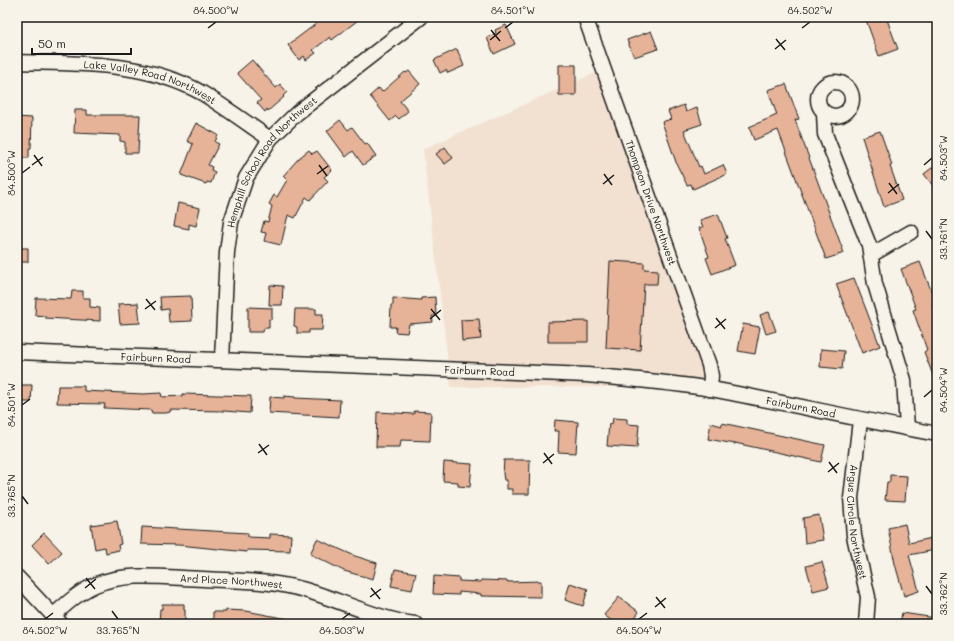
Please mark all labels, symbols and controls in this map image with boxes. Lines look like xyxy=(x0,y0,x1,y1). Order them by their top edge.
text: 84.500°W xyxy=(193,3,239,17)
text: 84.501°W xyxy=(491,3,535,17)
text: 84.502°W xyxy=(787,3,833,17)
scale bar xyxy=(32,30,131,56)
text: 50 m xyxy=(38,35,66,51)
street label: Lake Valley Road Northwest xyxy=(83,57,219,107)
street label: Hemphill School Road Northwest xyxy=(223,93,320,229)
text: 84.503°W xyxy=(936,135,950,181)
street label: Thompson Drive Northwest xyxy=(622,138,680,267)
text: 84.500°W xyxy=(4,150,18,196)
text: 33.761°N xyxy=(936,218,950,260)
street label: Fairburn Road xyxy=(120,349,191,366)
street label: Fairburn Road xyxy=(444,362,515,379)
text: 84.504°W xyxy=(936,367,950,413)
text: 84.501°W xyxy=(4,383,18,427)
street label: Fairburn Road xyxy=(765,393,837,421)
street label: Argus Circle Northwest xyxy=(844,464,871,581)
text: 33.765°N xyxy=(4,474,18,518)
street label: Ard Place Northwest xyxy=(180,571,284,592)
text: 33.762°N xyxy=(936,572,950,616)
text: 84.502°W xyxy=(22,623,68,637)
text: 33.765°N xyxy=(96,623,140,637)
text: 84.503°W xyxy=(319,623,365,637)
text: 84.504°W xyxy=(616,623,662,637)

